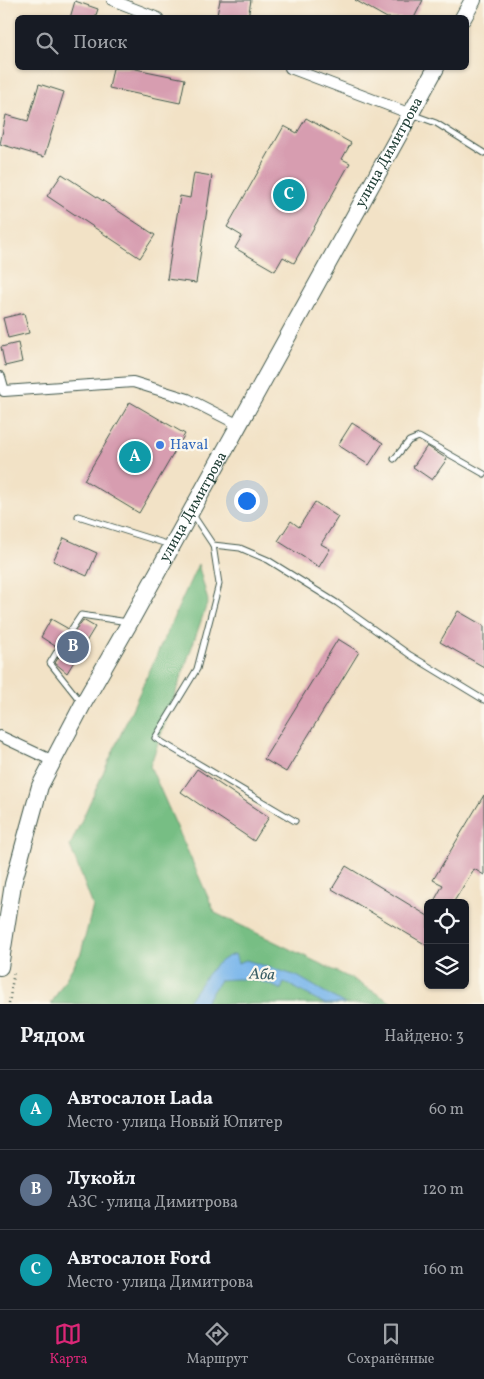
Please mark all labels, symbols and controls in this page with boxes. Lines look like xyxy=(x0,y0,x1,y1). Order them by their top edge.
search box xyxy=(15,15,469,70)
icon: search xyxy=(33,29,61,57)
text: Поиск xyxy=(73,30,127,56)
street label: улица Димитрова xyxy=(350,94,428,212)
pin: C xyxy=(273,176,305,214)
place label: Haval xyxy=(170,435,208,456)
pin: A xyxy=(119,438,151,476)
marker: Haval xyxy=(154,439,166,451)
street label: улица Димитрова xyxy=(154,448,232,566)
your location xyxy=(234,488,260,514)
pin: B xyxy=(57,628,89,666)
map controls xyxy=(424,899,469,989)
button: locate xyxy=(424,899,469,944)
button: layers xyxy=(424,944,469,989)
water label: Аба xyxy=(248,964,276,986)
text: Рядом xyxy=(20,1022,85,1051)
text: Найдено: 3 xyxy=(384,1026,464,1048)
text: Автосалон Lada xyxy=(67,1086,213,1112)
text: A xyxy=(30,1099,42,1121)
text: 60 m xyxy=(429,1099,464,1121)
text: Место · улица Новый Юпитер xyxy=(67,1112,283,1134)
text: Лукойл xyxy=(67,1166,136,1192)
text: B xyxy=(31,1179,41,1201)
text: 120 m xyxy=(422,1179,464,1201)
text: АЗС · улица Димитрова xyxy=(67,1192,238,1214)
text: Автосалон Ford xyxy=(67,1246,211,1272)
text: C xyxy=(31,1259,41,1281)
text: 160 m xyxy=(423,1259,464,1281)
text: Место · улица Димитрова xyxy=(67,1272,253,1294)
tab: Карта xyxy=(49,1320,87,1369)
tab: Маршрут xyxy=(186,1320,248,1369)
tab: Сохранённые xyxy=(347,1320,435,1369)

